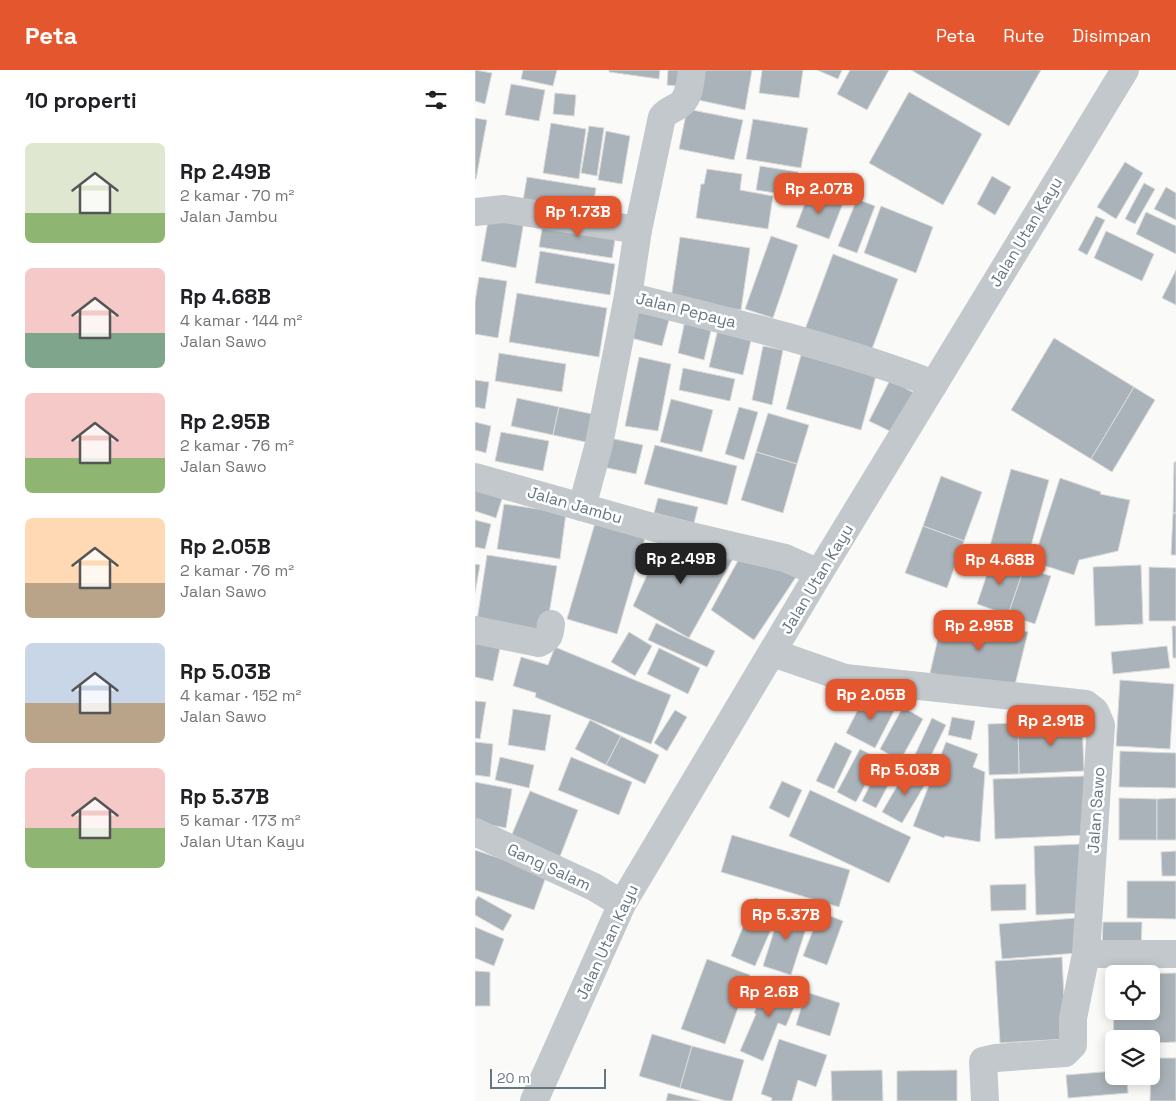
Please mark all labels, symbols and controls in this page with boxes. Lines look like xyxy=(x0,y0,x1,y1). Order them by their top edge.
text: Peta xyxy=(25,20,78,51)
text: Peta xyxy=(936,24,975,47)
text: Rute xyxy=(1003,24,1044,47)
text: Disimpan xyxy=(1072,24,1151,47)
icon: filters xyxy=(422,86,450,114)
text: 10 properti xyxy=(25,87,137,114)
text: Rp 2.49B xyxy=(180,158,271,185)
icon: home xyxy=(65,163,125,223)
pin: Rp 2.07B xyxy=(767,172,871,215)
street label: Jalan Utan Kayu xyxy=(985,173,1067,291)
text: Rp 2.07B xyxy=(785,178,853,199)
text: 2 kamar · 70 m² xyxy=(180,185,294,206)
pin: Rp 1.73B xyxy=(526,196,630,238)
text: Rp 1.73B xyxy=(545,201,611,222)
text: Jalan Jambu xyxy=(180,206,278,227)
text: Rp 4.68B xyxy=(180,283,271,310)
street label: Jalan Pepaya xyxy=(634,287,738,333)
icon: home xyxy=(65,288,125,348)
text: 4 kamar · 144 m² xyxy=(180,310,302,331)
text: Jalan Sawo xyxy=(180,331,267,352)
text: Rp 2.95B xyxy=(180,408,270,435)
icon: home xyxy=(65,413,125,473)
text: 2 kamar · 76 m² xyxy=(180,435,294,456)
text: Jalan Sawo xyxy=(180,456,267,477)
street label: Jalan Jambu xyxy=(525,481,625,529)
street label: Jalan Utan Kayu xyxy=(776,520,858,638)
text: Rp 2.05B xyxy=(180,533,271,560)
icon: home xyxy=(65,538,125,598)
pin: Rp 2.49B xyxy=(629,542,733,585)
pin: Rp 4.68B xyxy=(948,544,1052,586)
text: Rp 2.49B xyxy=(646,548,716,569)
text: Rp 4.68B xyxy=(965,549,1035,570)
text: 2 kamar · 76 m² xyxy=(180,560,294,581)
text: Jalan Sawo xyxy=(180,581,267,602)
pin: Rp 2.95B xyxy=(927,610,1031,652)
text: Rp 2.95B xyxy=(945,615,1013,636)
text: Rp 5.03B xyxy=(180,658,271,685)
icon: home xyxy=(65,663,125,723)
pin: Rp 2.05B xyxy=(819,678,923,721)
text: Rp 2.05B xyxy=(836,684,906,705)
text: 4 kamar · 152 m² xyxy=(180,685,301,706)
pin: Rp 2.91B xyxy=(999,704,1103,747)
text: Jalan Sawo xyxy=(180,706,267,727)
text: Rp 2.91B xyxy=(1018,710,1084,731)
pin: Rp 5.03B xyxy=(853,754,957,796)
text: Rp 5.03B xyxy=(870,759,940,780)
street label: Jalan Sawo xyxy=(1083,766,1109,854)
text: Rp 5.37B xyxy=(180,783,269,810)
icon: home xyxy=(65,788,125,848)
text: 5 kamar · 173 m² xyxy=(180,810,301,831)
text: Jalan Utan Kayu xyxy=(180,831,305,852)
street label: Gang Salam xyxy=(504,838,594,896)
street label: Jalan Utan Kayu xyxy=(571,881,643,1003)
pin: Rp 5.37B xyxy=(734,898,838,941)
text: Rp 5.37B xyxy=(752,904,820,925)
map controls xyxy=(1105,965,1160,1085)
button: locate xyxy=(1105,965,1160,1020)
pin: Rp 2.6B xyxy=(723,976,815,1018)
text: Rp 2.6B xyxy=(739,981,799,1002)
button: layers xyxy=(1105,1030,1160,1085)
scale bar xyxy=(490,1066,606,1089)
text: 20 m xyxy=(497,1069,530,1087)

